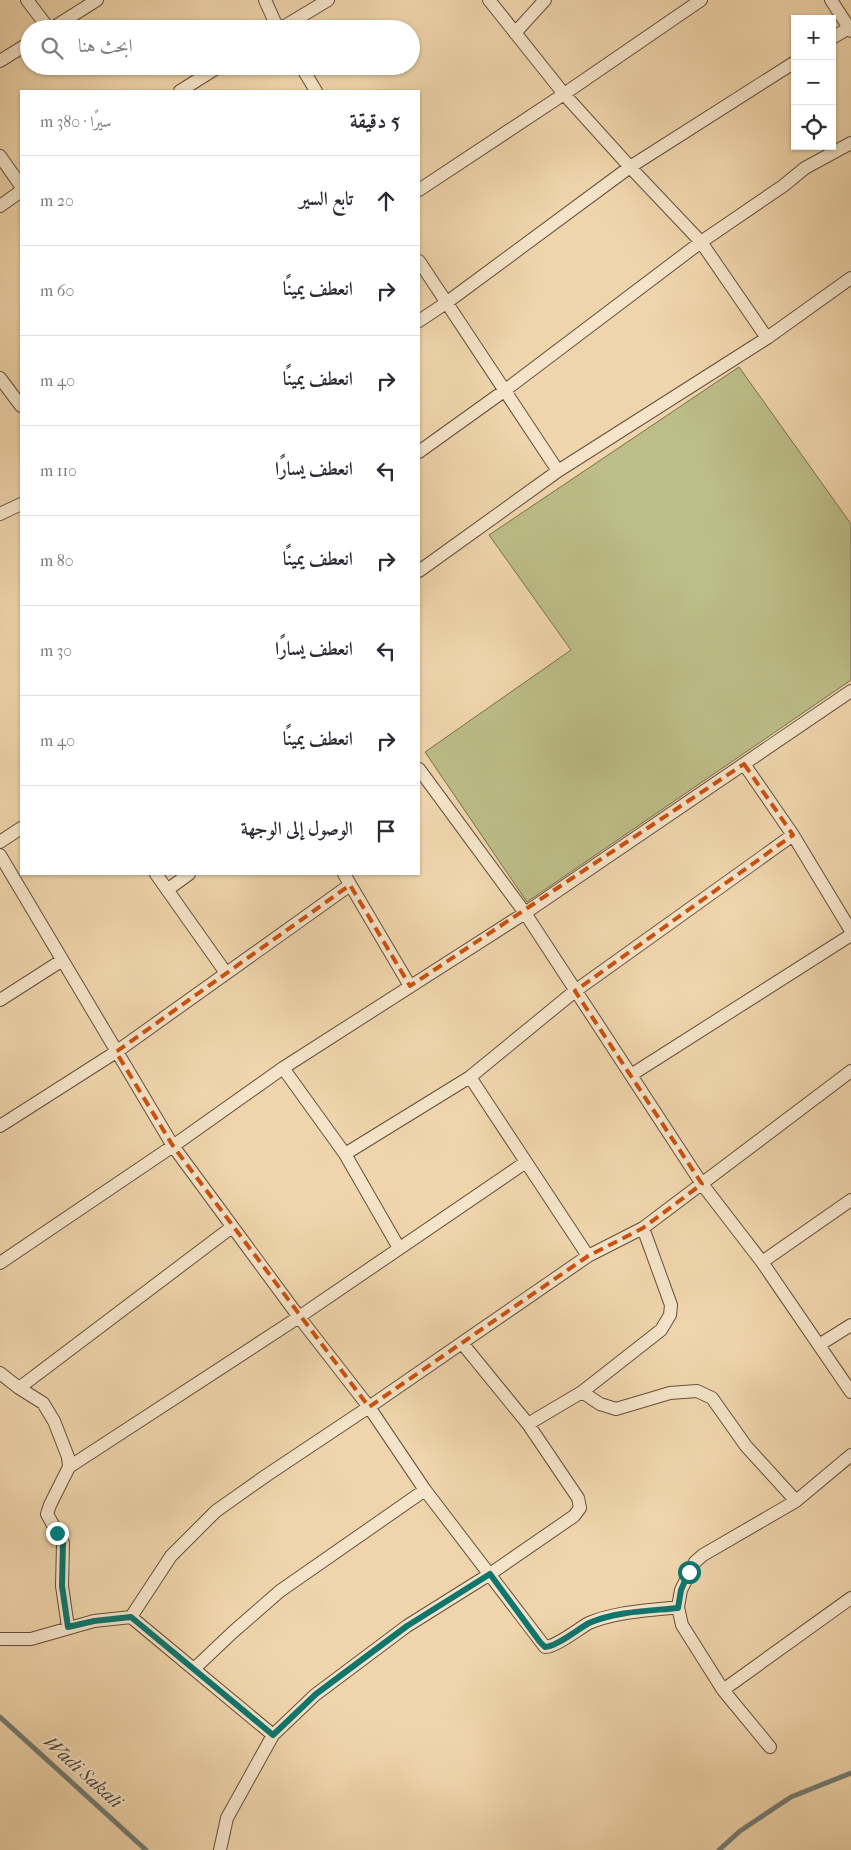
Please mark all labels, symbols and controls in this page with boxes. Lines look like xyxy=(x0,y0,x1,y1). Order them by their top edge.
map controls xyxy=(791,15,836,150)
button: + xyxy=(791,15,836,60)
search box xyxy=(20,20,420,75)
icon: search xyxy=(38,34,66,62)
text: ابحث هنا xyxy=(78,35,133,57)
button: − xyxy=(791,60,836,105)
button: locate xyxy=(791,105,836,150)
text: 5 دقيقة xyxy=(350,109,400,133)
text: سيرًا · 380 m xyxy=(40,112,112,131)
icon: ahead xyxy=(372,187,400,215)
text: تابع السير xyxy=(299,188,353,210)
text: 20 m xyxy=(40,191,74,210)
icon: right xyxy=(372,277,400,305)
text: انعطف يمينًا xyxy=(283,278,353,300)
text: 60 m xyxy=(40,281,74,300)
icon: right xyxy=(372,367,400,395)
text: انعطف يمينًا xyxy=(283,368,353,390)
text: 40 m xyxy=(40,371,75,390)
icon: left xyxy=(372,457,400,485)
text: انعطف يسارًا xyxy=(275,458,353,480)
text: 110 m xyxy=(40,461,77,480)
icon: right xyxy=(372,547,400,575)
text: انعطف يمينًا xyxy=(283,548,353,570)
text: 80 m xyxy=(40,551,74,570)
icon: left xyxy=(372,637,400,665)
text: انعطف يسارًا xyxy=(275,638,353,660)
text: 30 m xyxy=(40,641,72,660)
icon: right xyxy=(372,727,400,755)
text: انعطف يمينًا xyxy=(283,728,353,750)
text: 40 m xyxy=(40,731,75,750)
icon: arrive xyxy=(372,817,400,845)
text: الوصول إلى الوجهة xyxy=(241,818,353,840)
route end xyxy=(46,1522,69,1545)
route start xyxy=(678,1561,701,1584)
water label: Wadi Sakali xyxy=(39,1731,128,1814)

